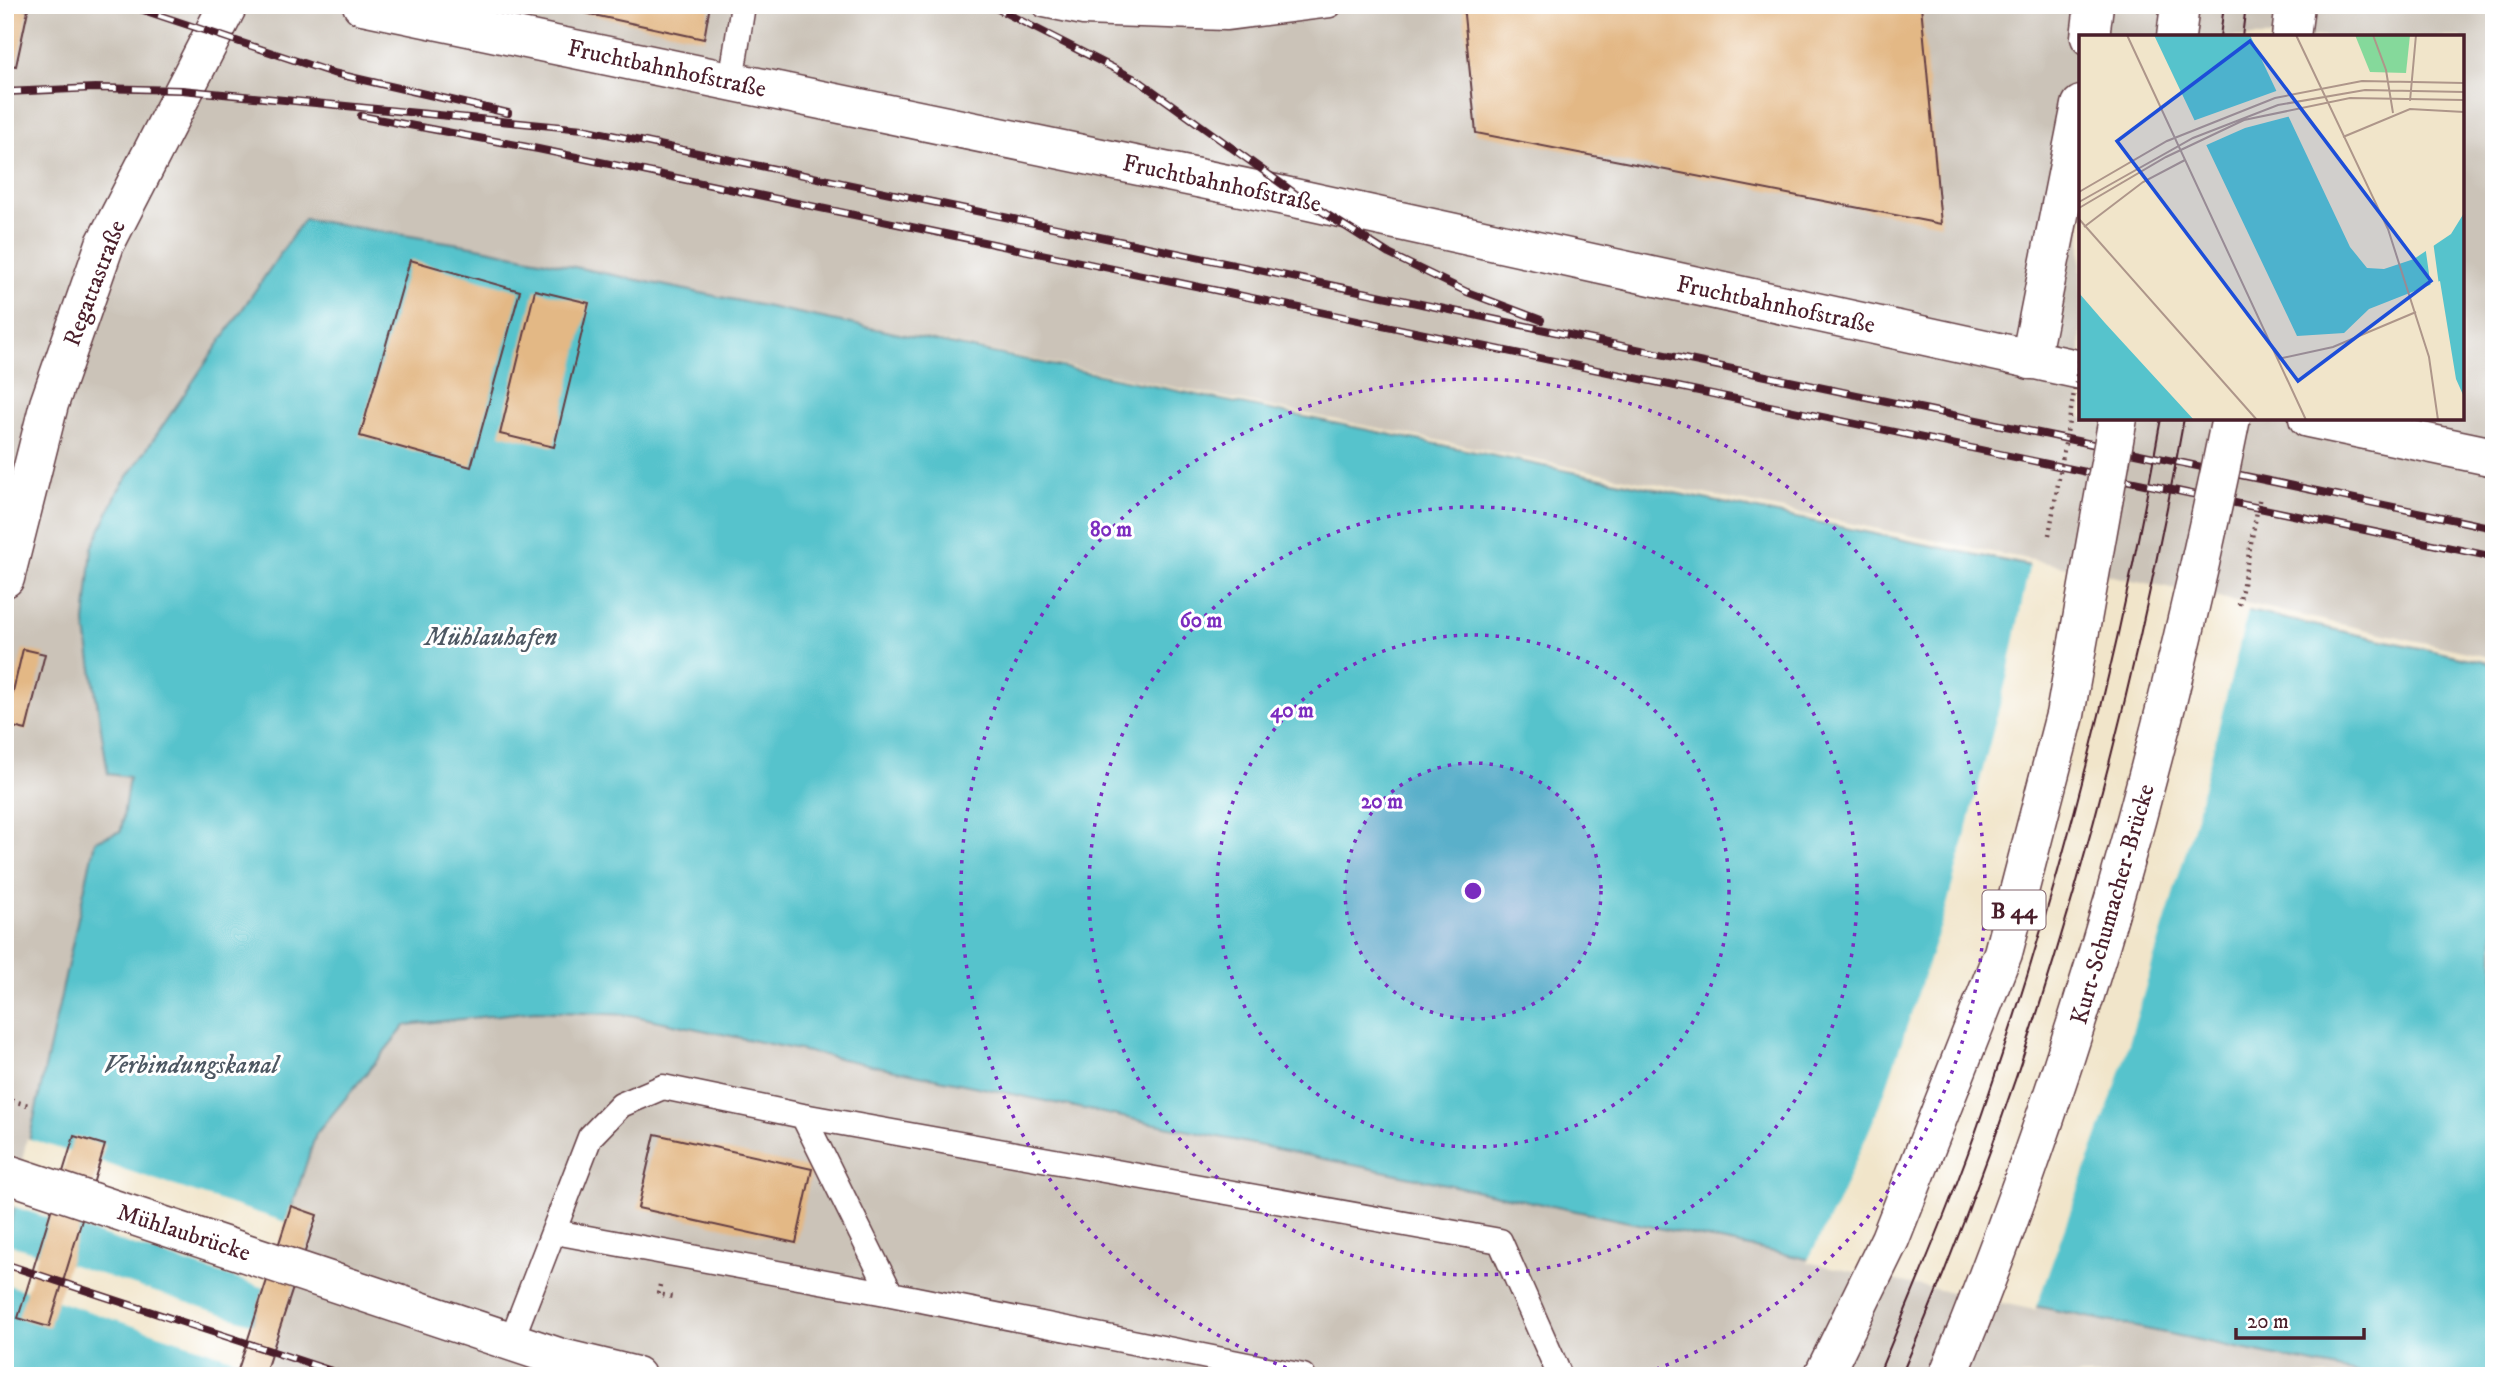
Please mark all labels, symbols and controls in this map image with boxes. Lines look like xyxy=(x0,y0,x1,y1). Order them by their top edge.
street label: Fruchtbahnhofstraße xyxy=(565,33,769,105)
inset map xyxy=(2079,35,2464,420)
street label: Fruchtbahnhofstraße xyxy=(1120,148,1324,220)
street label: Regattastraße xyxy=(57,216,133,351)
street label: Fruchtbahnhofstraße xyxy=(1674,269,1878,341)
text: 80 m xyxy=(1090,517,1132,543)
text: 60 m xyxy=(1180,608,1222,634)
water label: Mühlauhafen xyxy=(423,621,557,654)
text: 40 m xyxy=(1270,698,1314,724)
street label: Kurt-Schumacher-Brücke xyxy=(2064,781,2162,1028)
text: 20 m xyxy=(1361,789,1403,815)
centre of rings xyxy=(1461,879,1485,903)
road number: B 44 xyxy=(1982,890,2046,930)
water label: Verbindungskanal xyxy=(103,1049,282,1082)
street label: Mühlaubrücke xyxy=(113,1197,254,1269)
scale bar xyxy=(2236,1297,2364,1341)
text: 20 m xyxy=(2247,1309,2289,1335)

